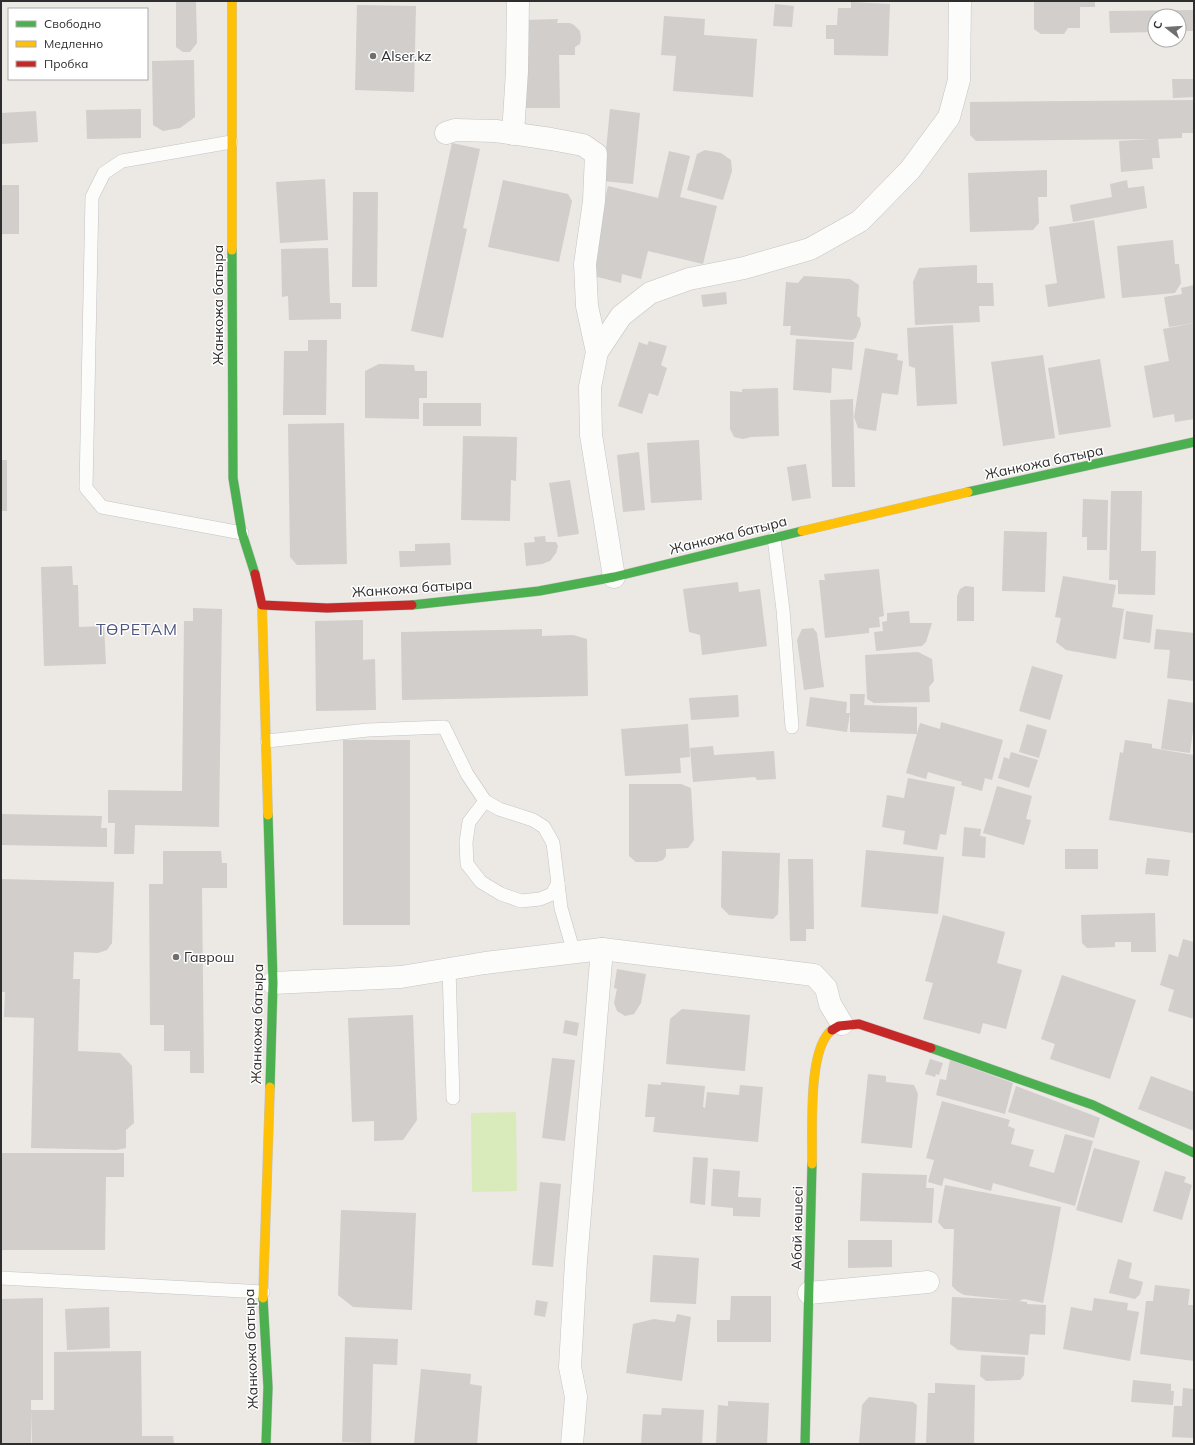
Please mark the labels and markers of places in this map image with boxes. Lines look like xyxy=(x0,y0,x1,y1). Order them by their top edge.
place label: Alser.kz xyxy=(381,47,432,65)
marker: Alser.kz xyxy=(368,51,378,61)
place label: Гаврош xyxy=(184,948,234,966)
marker: Гаврош xyxy=(171,952,181,962)

